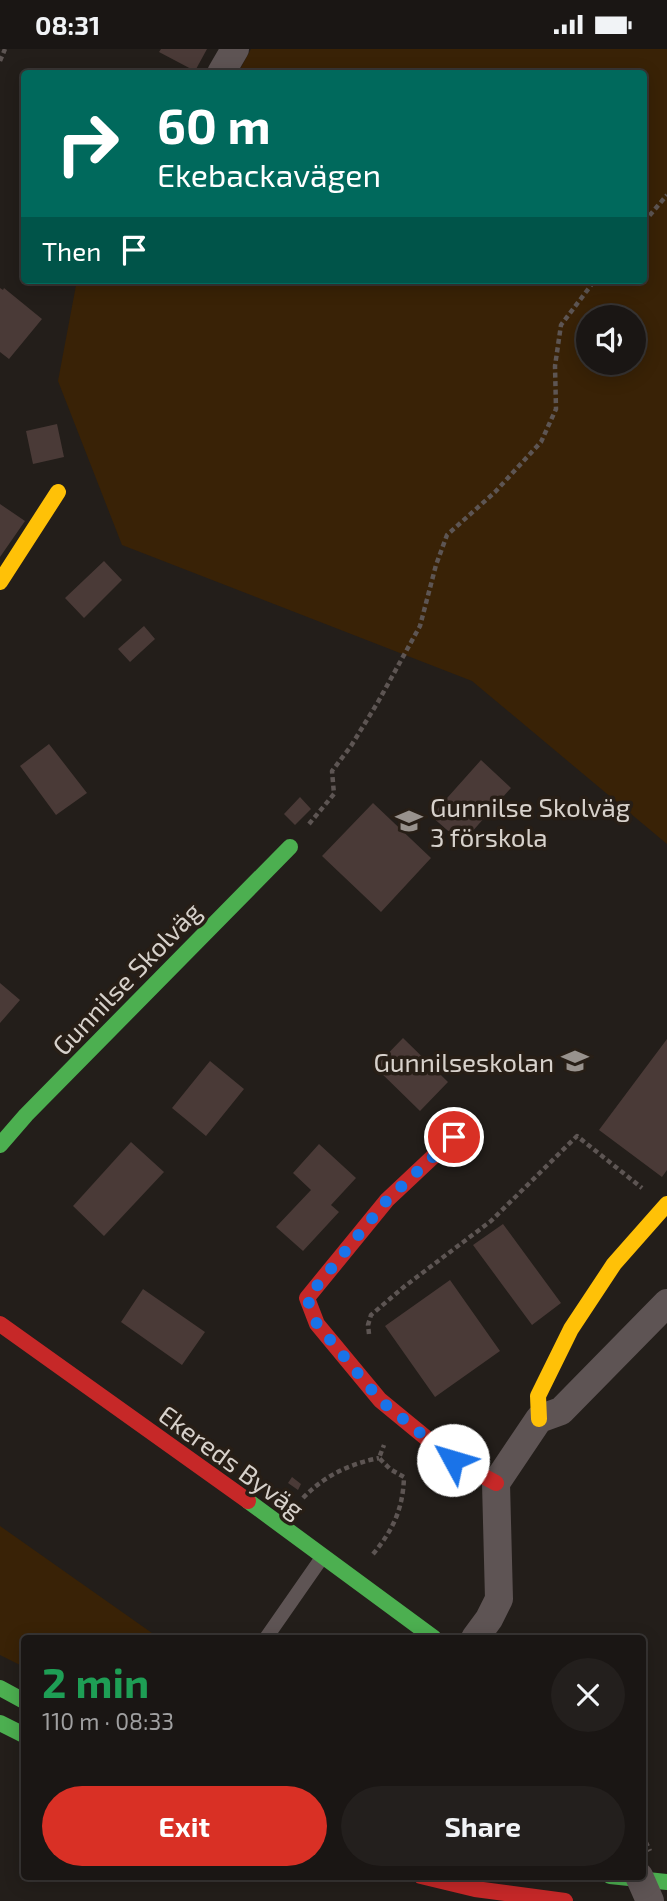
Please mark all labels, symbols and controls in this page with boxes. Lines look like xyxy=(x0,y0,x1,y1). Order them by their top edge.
text: 08:31 xyxy=(35,9,100,40)
text: 60 m xyxy=(157,95,271,154)
icon: right xyxy=(42,98,133,189)
text: Ekebackavägen xyxy=(157,155,381,193)
icon: arrive xyxy=(115,231,153,269)
text: Then xyxy=(42,235,101,266)
map controls xyxy=(576,305,646,375)
button: sound xyxy=(576,305,646,375)
place label: Gunnilse Skolväg 3 förskola xyxy=(430,791,630,852)
school or university icon: Gunnilse Skolväg 3 förskola xyxy=(394,806,424,836)
street label: Gunnilse Skolväg xyxy=(45,895,207,1061)
place label: Gunnilseskolan xyxy=(373,1046,554,1077)
school or university icon: Gunnilseskolan xyxy=(560,1046,590,1076)
pin xyxy=(424,1107,484,1167)
icon: arrive xyxy=(435,1118,473,1156)
street label: Ekereds Byväg xyxy=(153,1398,311,1524)
position arrow xyxy=(416,1423,490,1497)
text: 2 min xyxy=(42,1656,149,1706)
button: close xyxy=(551,1658,625,1732)
text: 110 m · 08:33 xyxy=(42,1707,174,1735)
button: Exit xyxy=(42,1786,327,1866)
button: Share xyxy=(341,1786,625,1866)

